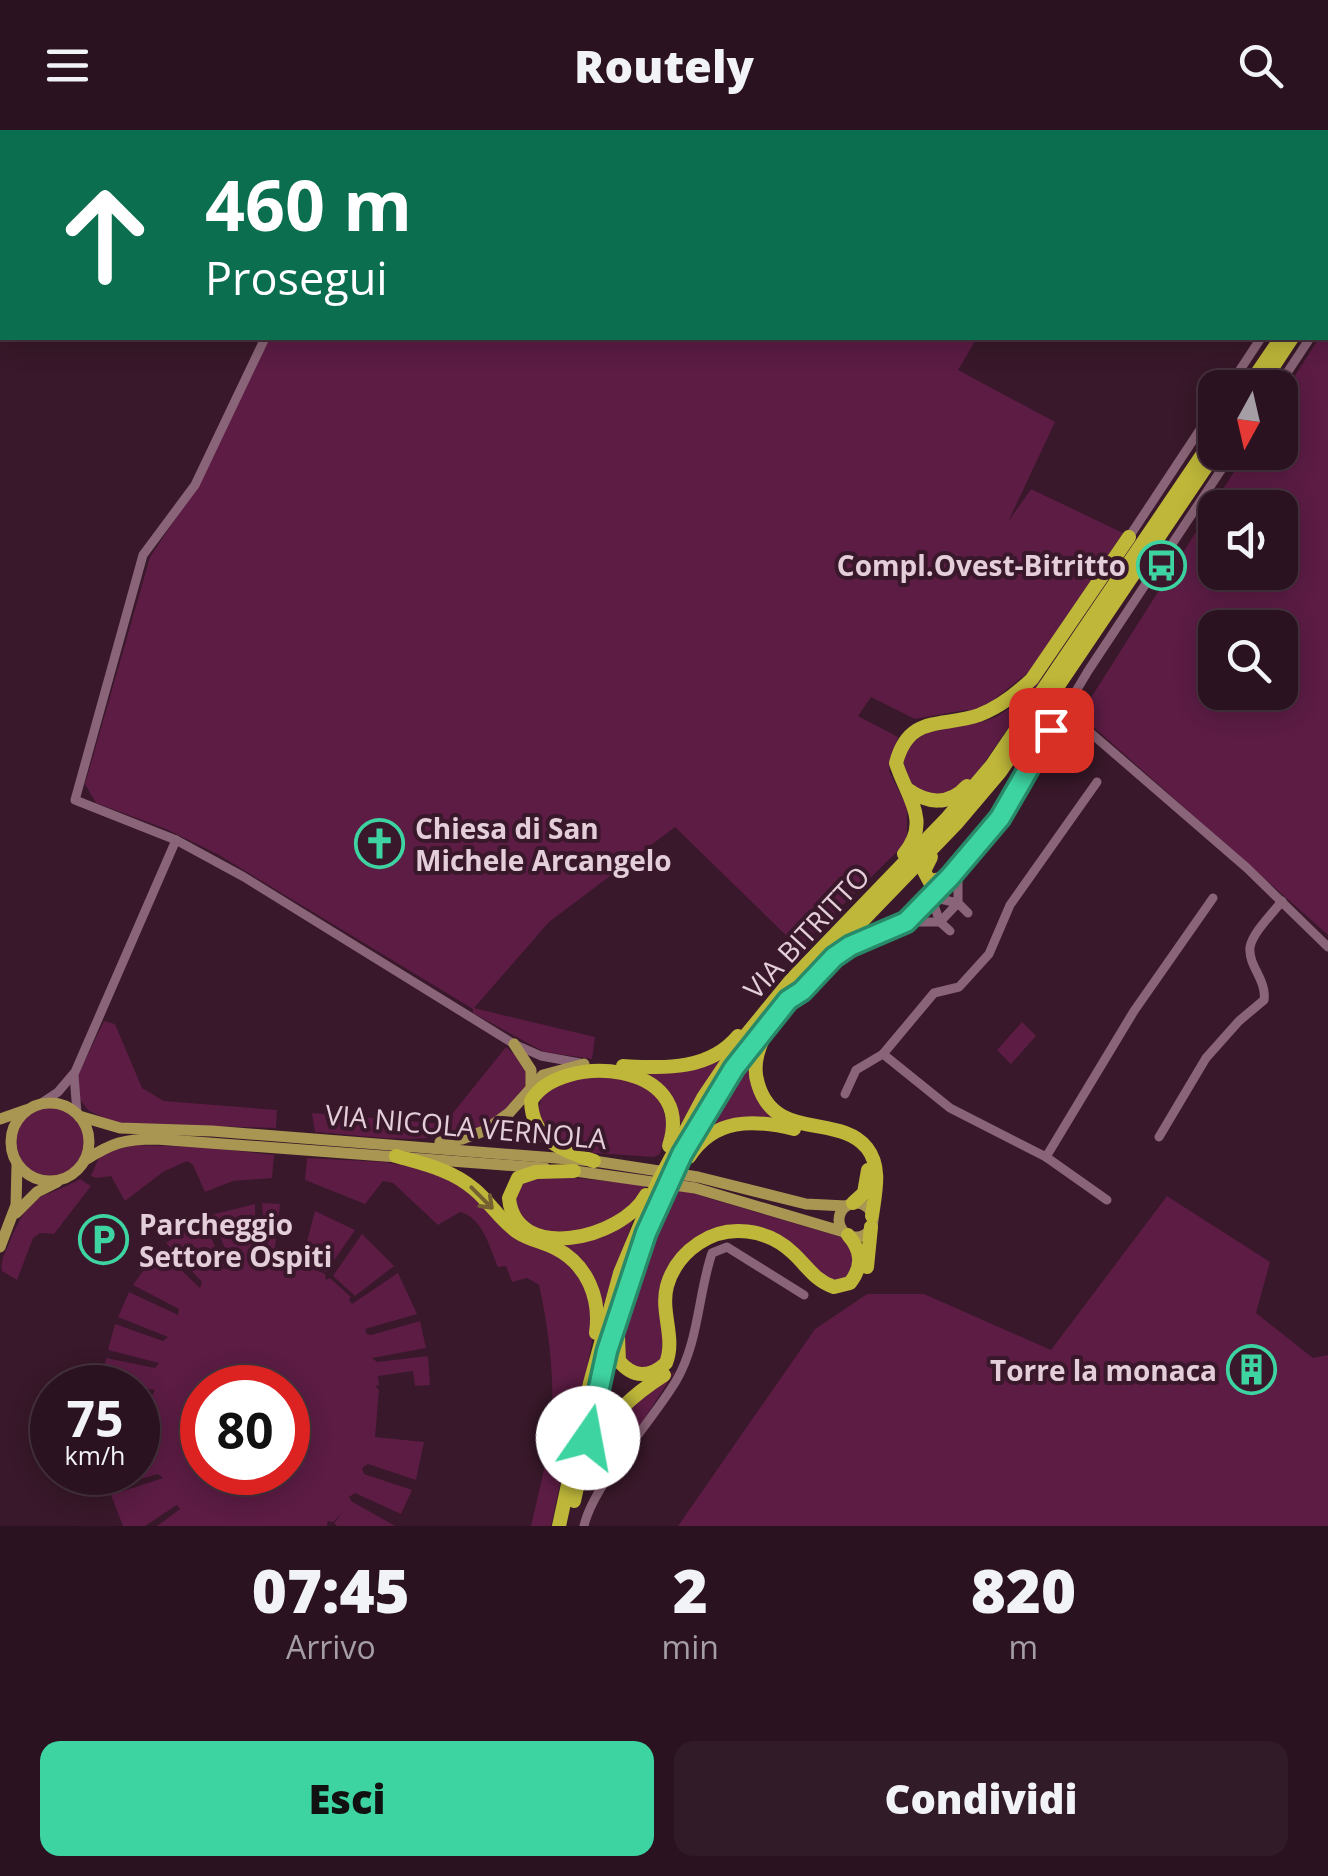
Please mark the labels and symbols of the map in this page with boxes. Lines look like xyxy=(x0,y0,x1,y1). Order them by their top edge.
north arrow xyxy=(1198,370,1298,470)
bus stop icon: Compl.Ovest-Bitritto xyxy=(1135,539,1187,591)
place label: Compl.Ovest-Bitritto xyxy=(837,546,1126,584)
pin xyxy=(1009,688,1094,773)
place label: Chiesa di San Michele Arcangelo xyxy=(415,809,672,879)
church icon: Chiesa di San Michele Arcangelo xyxy=(354,818,406,870)
street label: VIA BITRITTO xyxy=(735,857,877,1007)
street label: VIA NICOLA VERNOLA xyxy=(324,1095,608,1157)
one-way arrow xyxy=(469,1185,494,1210)
place label: Parcheggio Settore Ospiti xyxy=(139,1205,332,1275)
parking icon: Parcheggio Settore Ospiti xyxy=(78,1214,130,1266)
building icon: Torre la monaca xyxy=(1226,1344,1278,1396)
place label: Torre la monaca xyxy=(990,1351,1217,1389)
speed limit sign: 80 xyxy=(180,1365,310,1495)
position arrow xyxy=(536,1386,640,1490)

